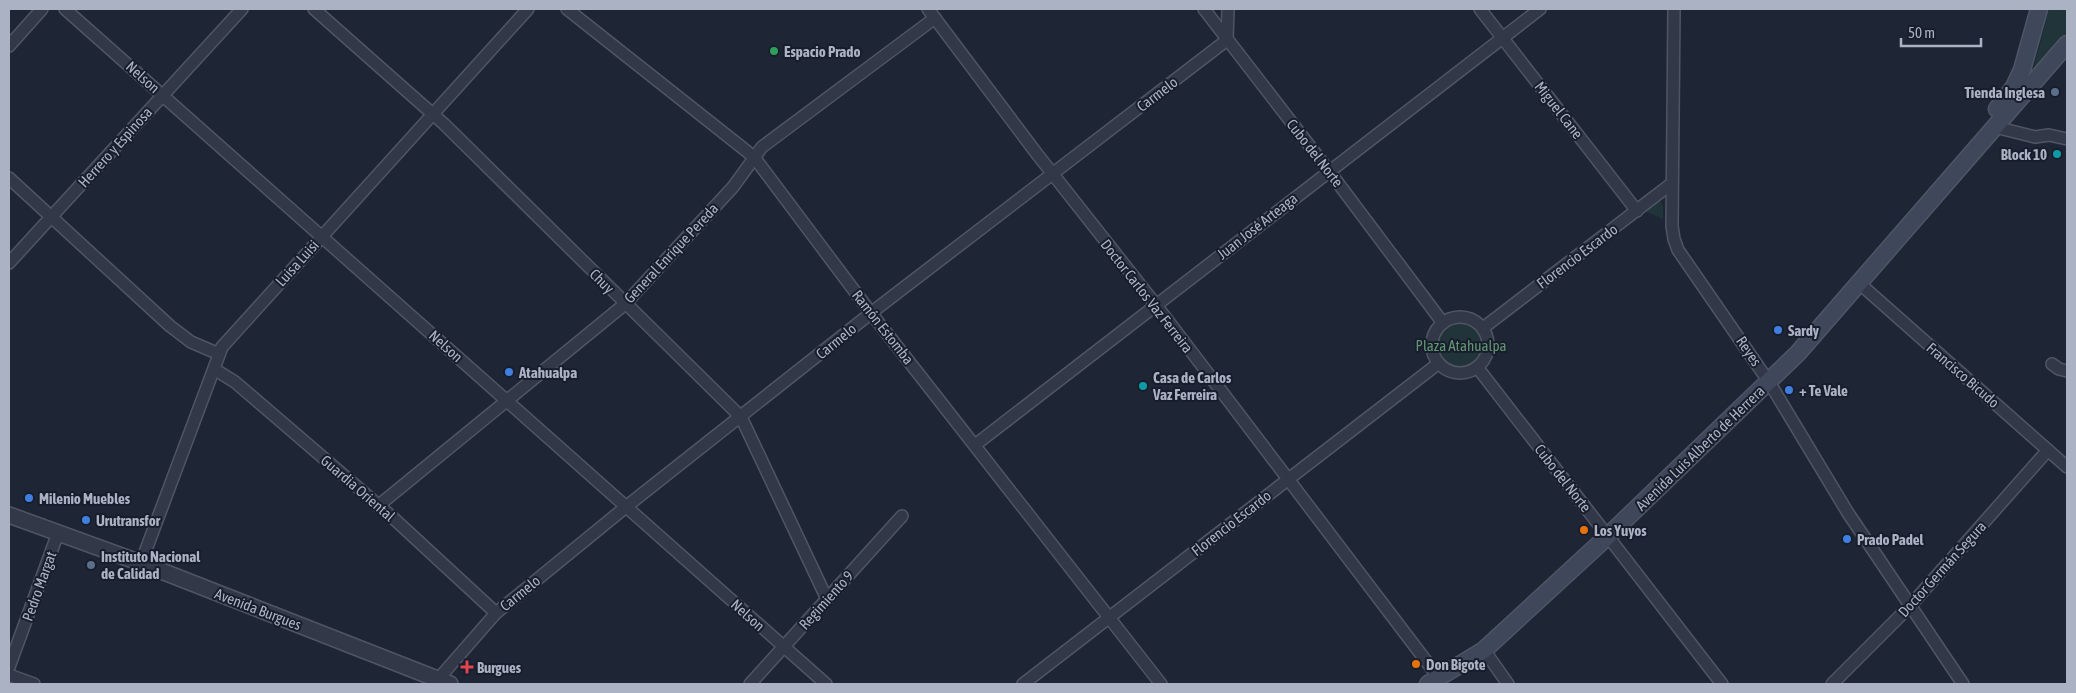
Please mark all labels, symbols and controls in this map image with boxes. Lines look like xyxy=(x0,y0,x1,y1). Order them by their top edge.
scale bar xyxy=(1901,15,1981,47)
text: 50 m xyxy=(1908,24,1935,41)
place label: Espacio Prado xyxy=(784,43,861,60)
marker: Espacio Prado xyxy=(768,45,780,57)
street label: Nelson xyxy=(123,58,163,96)
street label: Carmelo xyxy=(1133,73,1181,115)
street label: Miguel Cane xyxy=(1531,78,1587,142)
place label: Tienda Inglesa xyxy=(1965,84,2045,101)
marker: Tienda Inglesa xyxy=(2049,86,2061,98)
street label: Herrero y Espinosa xyxy=(75,103,155,191)
street label: Cubo del Norte xyxy=(1283,116,1347,190)
place label: Block 10 xyxy=(2001,146,2047,163)
marker: Block 10 xyxy=(2051,148,2063,160)
street label: Juan José Arteaga xyxy=(1214,189,1300,263)
street label: General Enrique Pereda xyxy=(620,200,722,306)
street label: Florencio Escardo xyxy=(1533,220,1621,292)
street label: Luisa Luisi xyxy=(272,236,322,290)
street label: Doctor Carlos Vaz Ferreira xyxy=(1097,236,1197,356)
street label: Chuy xyxy=(586,265,618,297)
street label: Ramón Estomba xyxy=(849,287,917,367)
street label: Carmelo xyxy=(813,320,859,362)
place label: Sardy xyxy=(1788,322,1820,339)
marker: Sardy xyxy=(1772,324,1784,336)
street label: Nelson xyxy=(426,327,466,365)
street label: Reyes xyxy=(1733,333,1765,369)
park label: Plaza Atahualpa xyxy=(1416,337,1506,354)
street label: Francisco Bicudo xyxy=(1923,339,2003,411)
place label: Atahualpa xyxy=(518,364,577,381)
marker: Atahualpa xyxy=(503,366,515,378)
place label: Casa de Carlos Vaz Ferreira xyxy=(1152,369,1232,403)
marker: Casa de Carlos Vaz Ferreira xyxy=(1137,380,1149,392)
street label: Avenida Luis Alberto de Herrera xyxy=(1632,382,1768,514)
place label: + Te Vale xyxy=(1799,382,1848,399)
marker: + Te Vale xyxy=(1783,384,1795,396)
street label: Cubo del Norte xyxy=(1531,441,1595,515)
street label: Guardia Oriental xyxy=(318,451,398,525)
street label: Florencio Escardo xyxy=(1188,487,1274,559)
place label: Milenio Muebles xyxy=(39,490,131,507)
marker: Milenio Muebles xyxy=(23,492,35,504)
place label: Urutransfor xyxy=(96,512,161,529)
marker: Urutransfor xyxy=(80,514,92,526)
street label: Doctor Germán Segura xyxy=(1895,518,1989,620)
place label: Los Yuyos xyxy=(1594,522,1647,539)
marker: Los Yuyos xyxy=(1578,524,1590,536)
place label: Prado Padel xyxy=(1857,531,1925,548)
marker: Prado Padel xyxy=(1841,533,1853,545)
place label: Instituto Nacional de Calidad xyxy=(101,548,201,582)
street label: Pedro Margat xyxy=(19,549,59,623)
marker: Instituto Nacional de Calidad xyxy=(85,559,97,571)
street label: Regimiento 9 xyxy=(795,567,857,633)
street label: Carmelo xyxy=(497,572,543,614)
street label: Avenida Burgues xyxy=(212,585,304,633)
street label: Nelson xyxy=(728,596,768,634)
place label: Don Bigote xyxy=(1426,656,1486,673)
marker: Don Bigote xyxy=(1410,658,1422,670)
place label: Burgues xyxy=(477,659,522,676)
marker: Burgues xyxy=(461,661,473,673)

